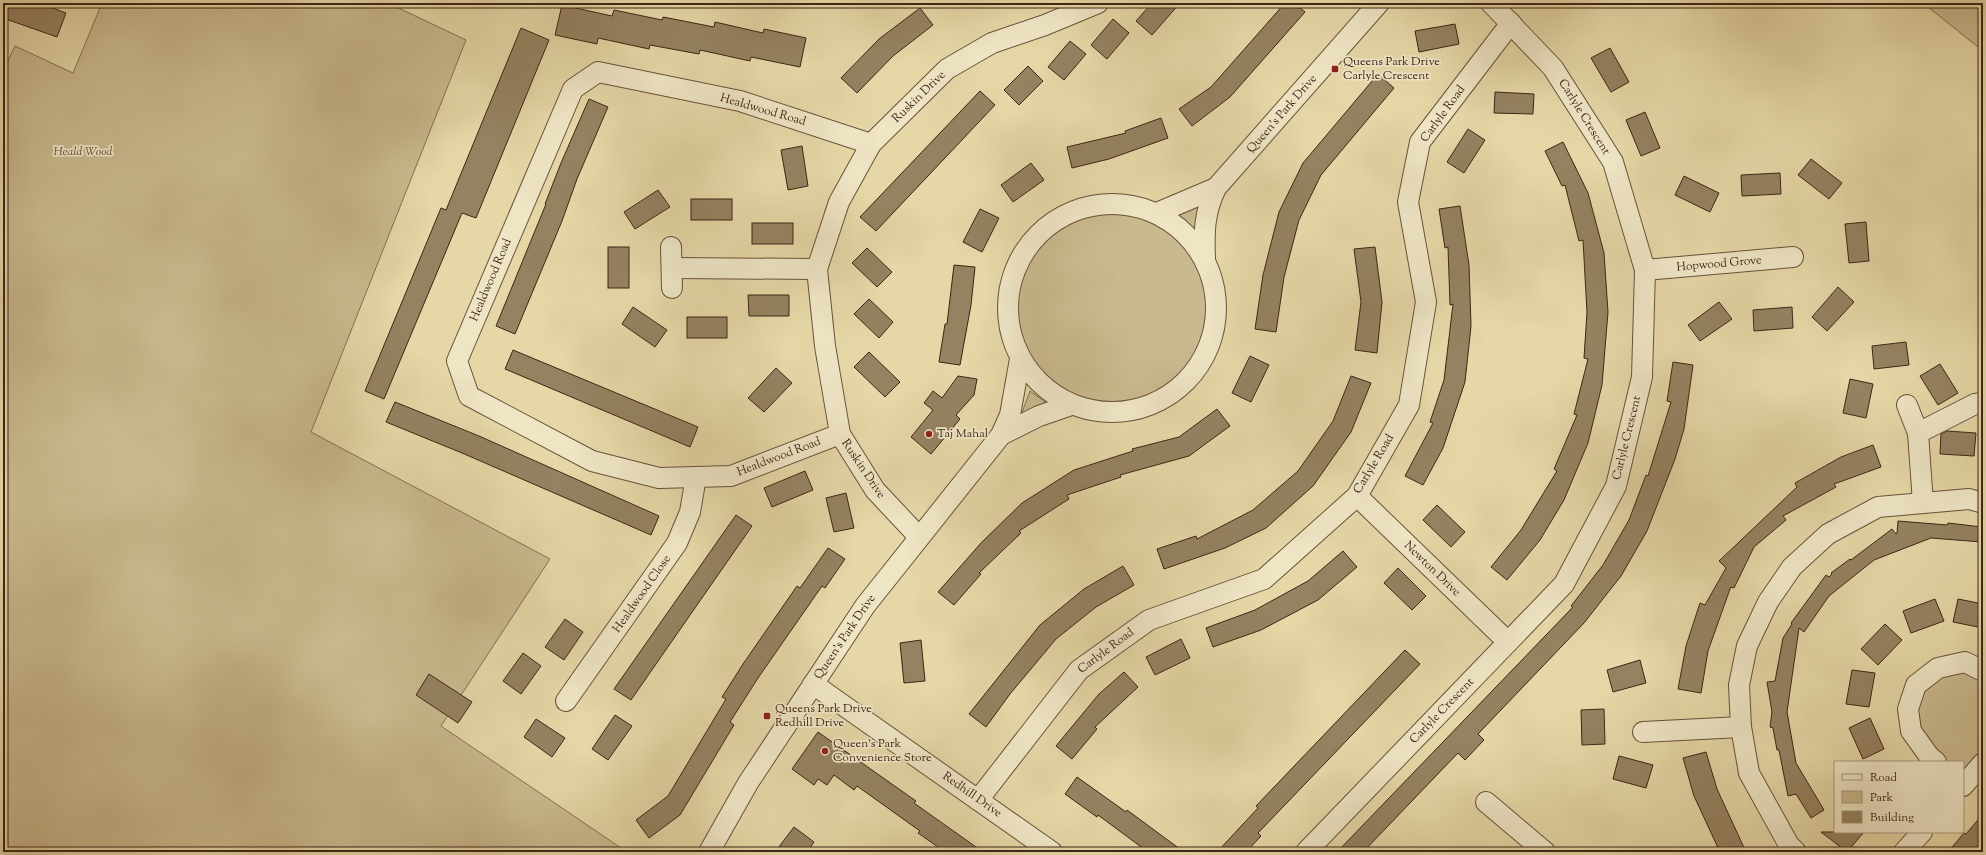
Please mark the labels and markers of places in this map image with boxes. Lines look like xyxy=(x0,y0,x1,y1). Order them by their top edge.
place label: Queens Park Drive Carlyle Crescent xyxy=(1343,53,1440,85)
marker: Queens Park Drive Carlyle Crescent xyxy=(1330,64,1340,74)
place label: Taj Mahal xyxy=(937,425,989,443)
marker: Taj Mahal xyxy=(924,429,934,439)
place label: Queens Park Drive Redhill Drive xyxy=(775,700,872,732)
marker: Queens Park Drive Redhill Drive xyxy=(762,711,772,721)
place label: Queen's Park Convenience Store xyxy=(833,735,932,767)
marker: Queen's Park Convenience Store xyxy=(820,746,830,756)

